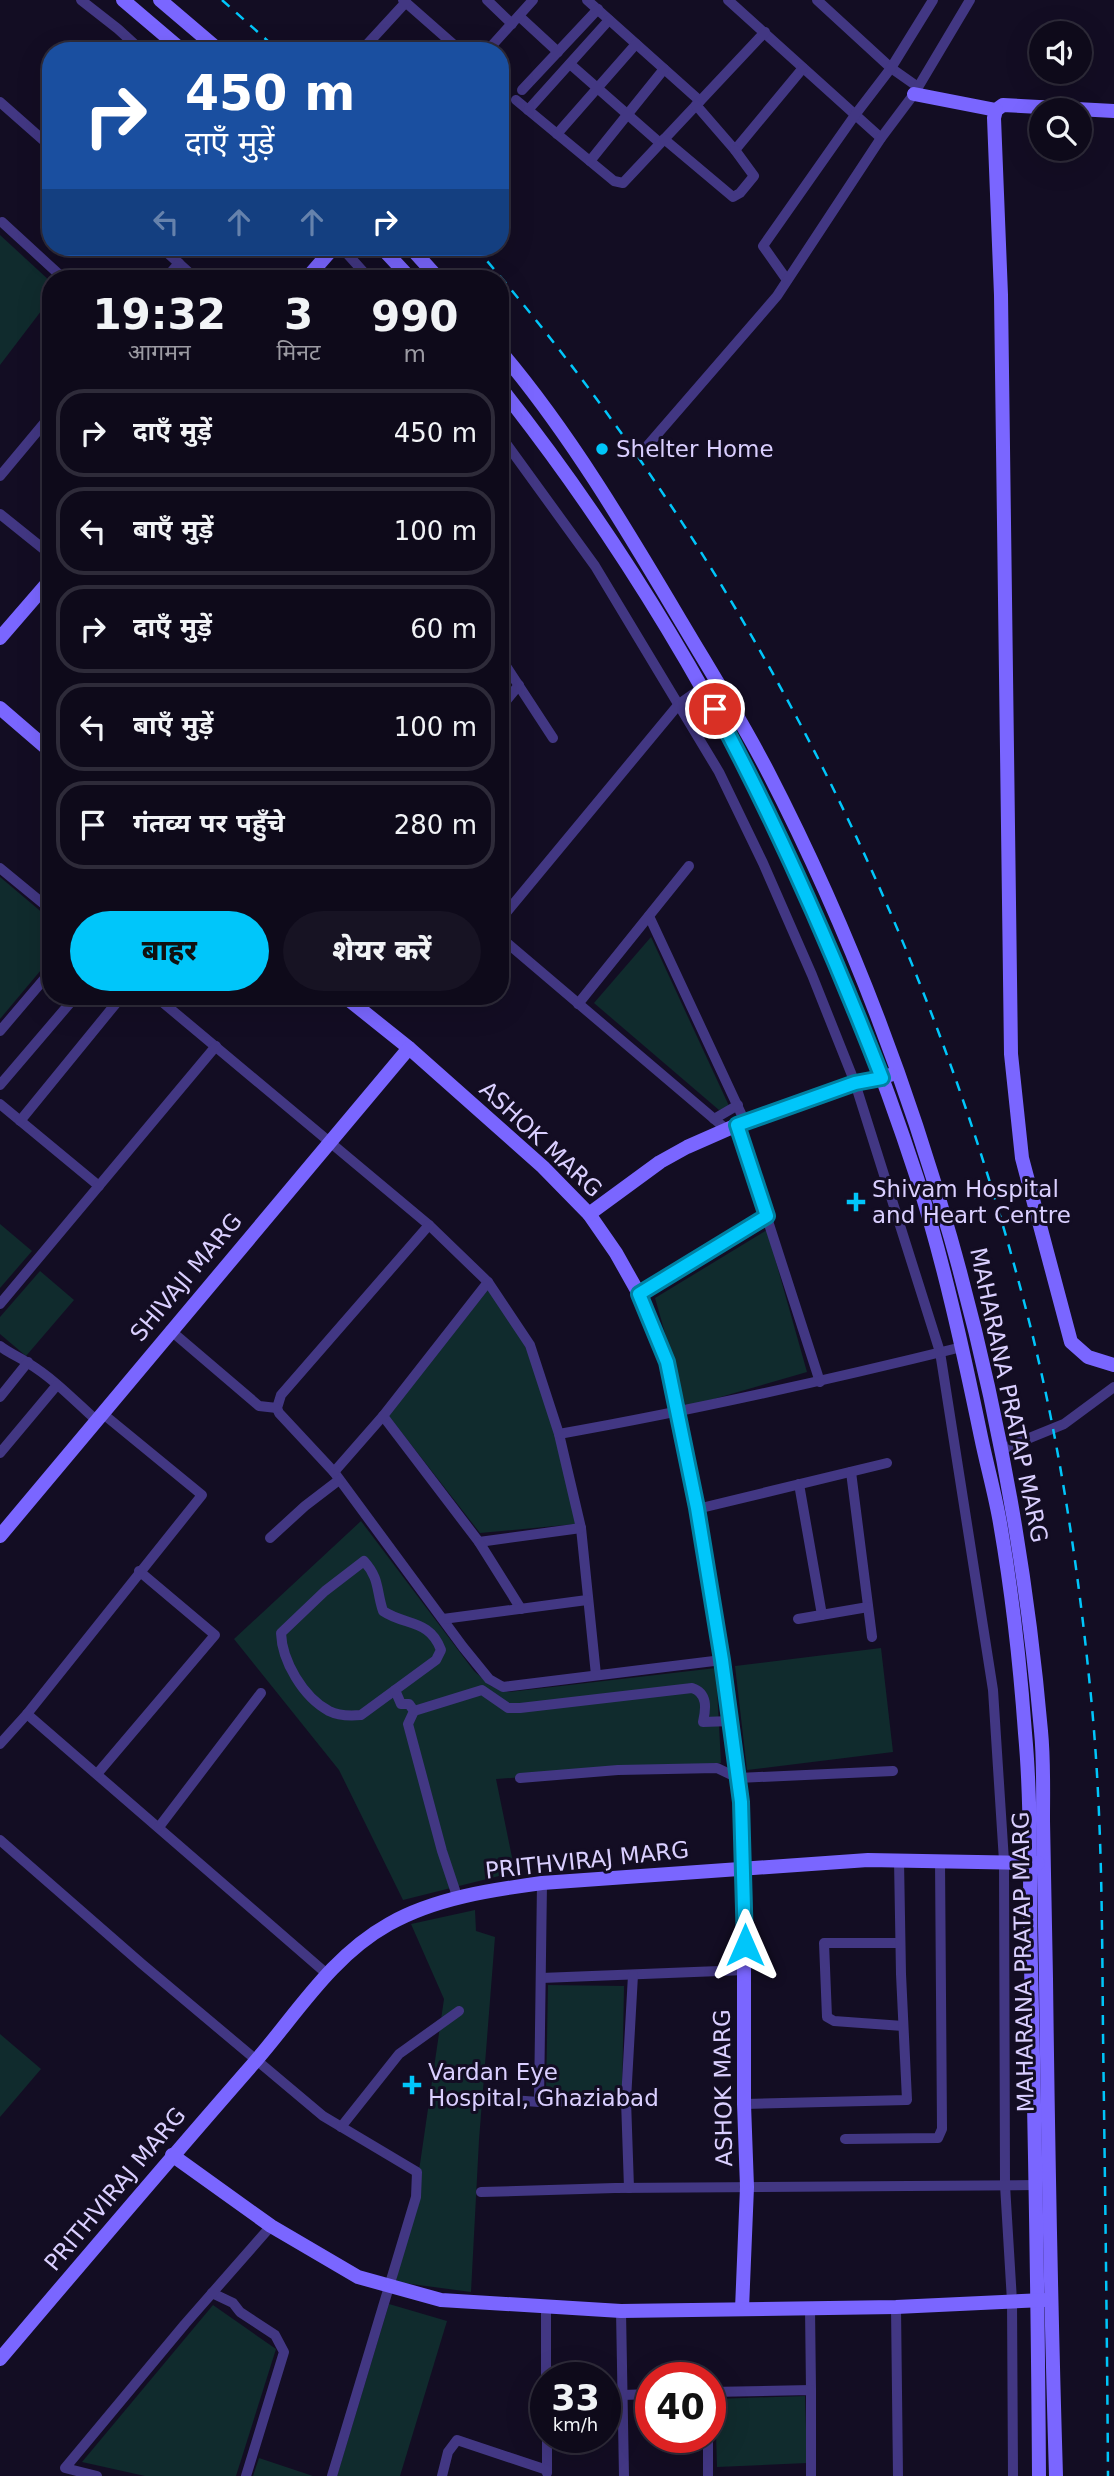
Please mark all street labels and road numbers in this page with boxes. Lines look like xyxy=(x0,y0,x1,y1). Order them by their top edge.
street label: ASHOK MARG xyxy=(475,1076,607,1202)
street label: SHIVAJI MARG xyxy=(125,1208,247,1346)
street label: MAHARANA PRATAP MARG xyxy=(965,1245,1053,1545)
street label: MAHARANA PRATAP MARG xyxy=(1007,1811,1039,2113)
street label: PRITHVIRAJ MARG xyxy=(484,1836,690,1884)
street label: ASHOK MARG xyxy=(709,2009,737,2167)
street label: PRITHVIRAJ MARG xyxy=(39,2102,191,2276)

